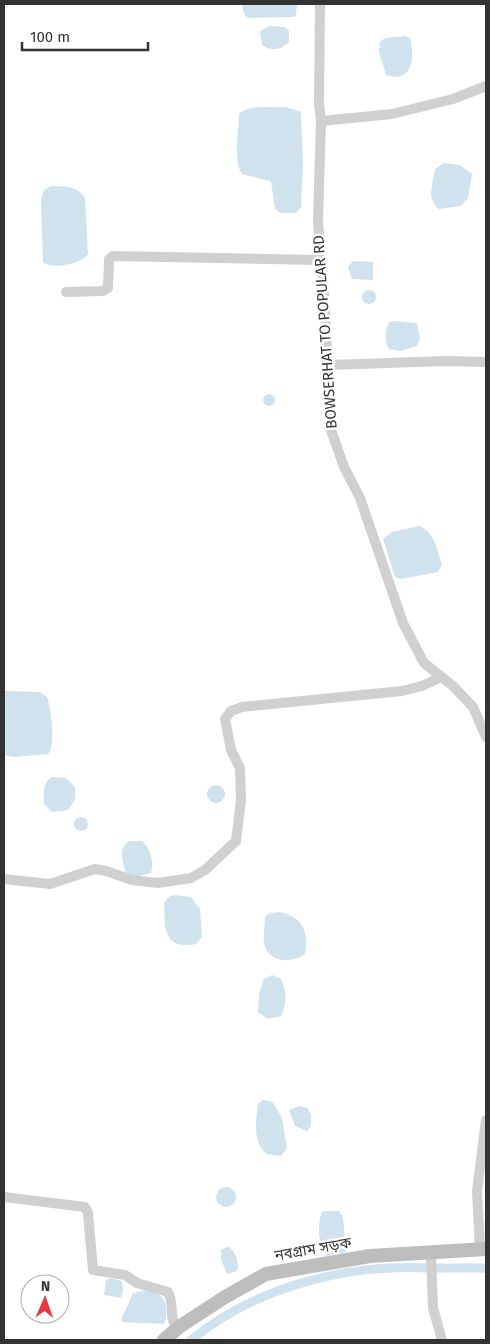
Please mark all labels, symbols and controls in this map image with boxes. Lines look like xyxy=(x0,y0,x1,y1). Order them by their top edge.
scale bar xyxy=(22,20,149,52)
text: 100 m xyxy=(30,28,70,46)
street label: BOWSERHAT TO POPULAR RD xyxy=(309,235,341,429)
street label: নবগ্রাম সড়ক xyxy=(272,1233,354,1265)
north arrow xyxy=(20,1274,70,1324)
text: N xyxy=(40,1278,50,1295)

